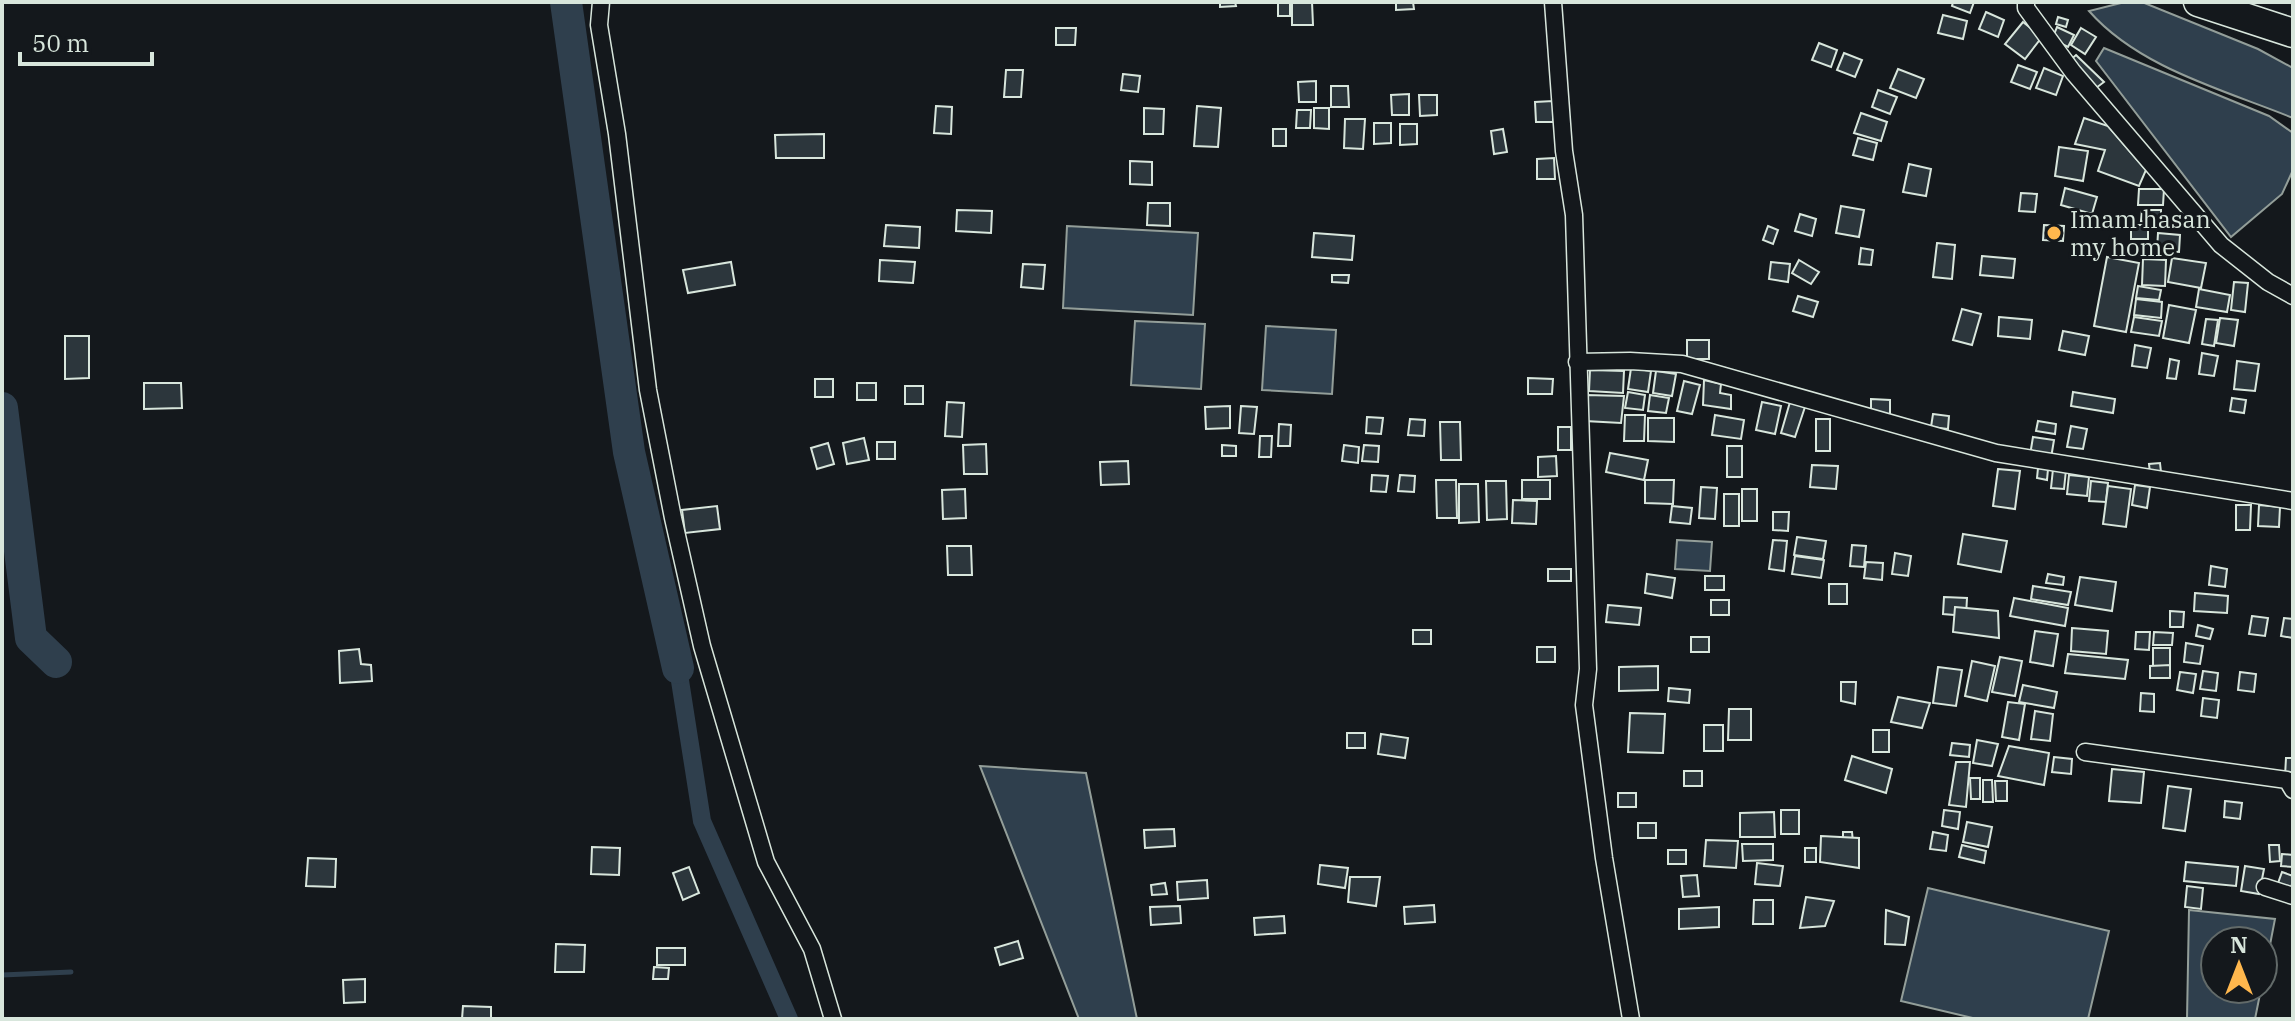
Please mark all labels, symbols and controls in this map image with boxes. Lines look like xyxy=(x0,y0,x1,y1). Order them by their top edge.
scale bar xyxy=(20,16,152,66)
text: 50 m xyxy=(32,27,89,59)
place label: Imam hasan my home xyxy=(2070,203,2211,263)
marker: Imam hasan my home xyxy=(2045,224,2063,242)
north arrow xyxy=(2199,925,2279,1005)
text: N xyxy=(2230,930,2248,959)

